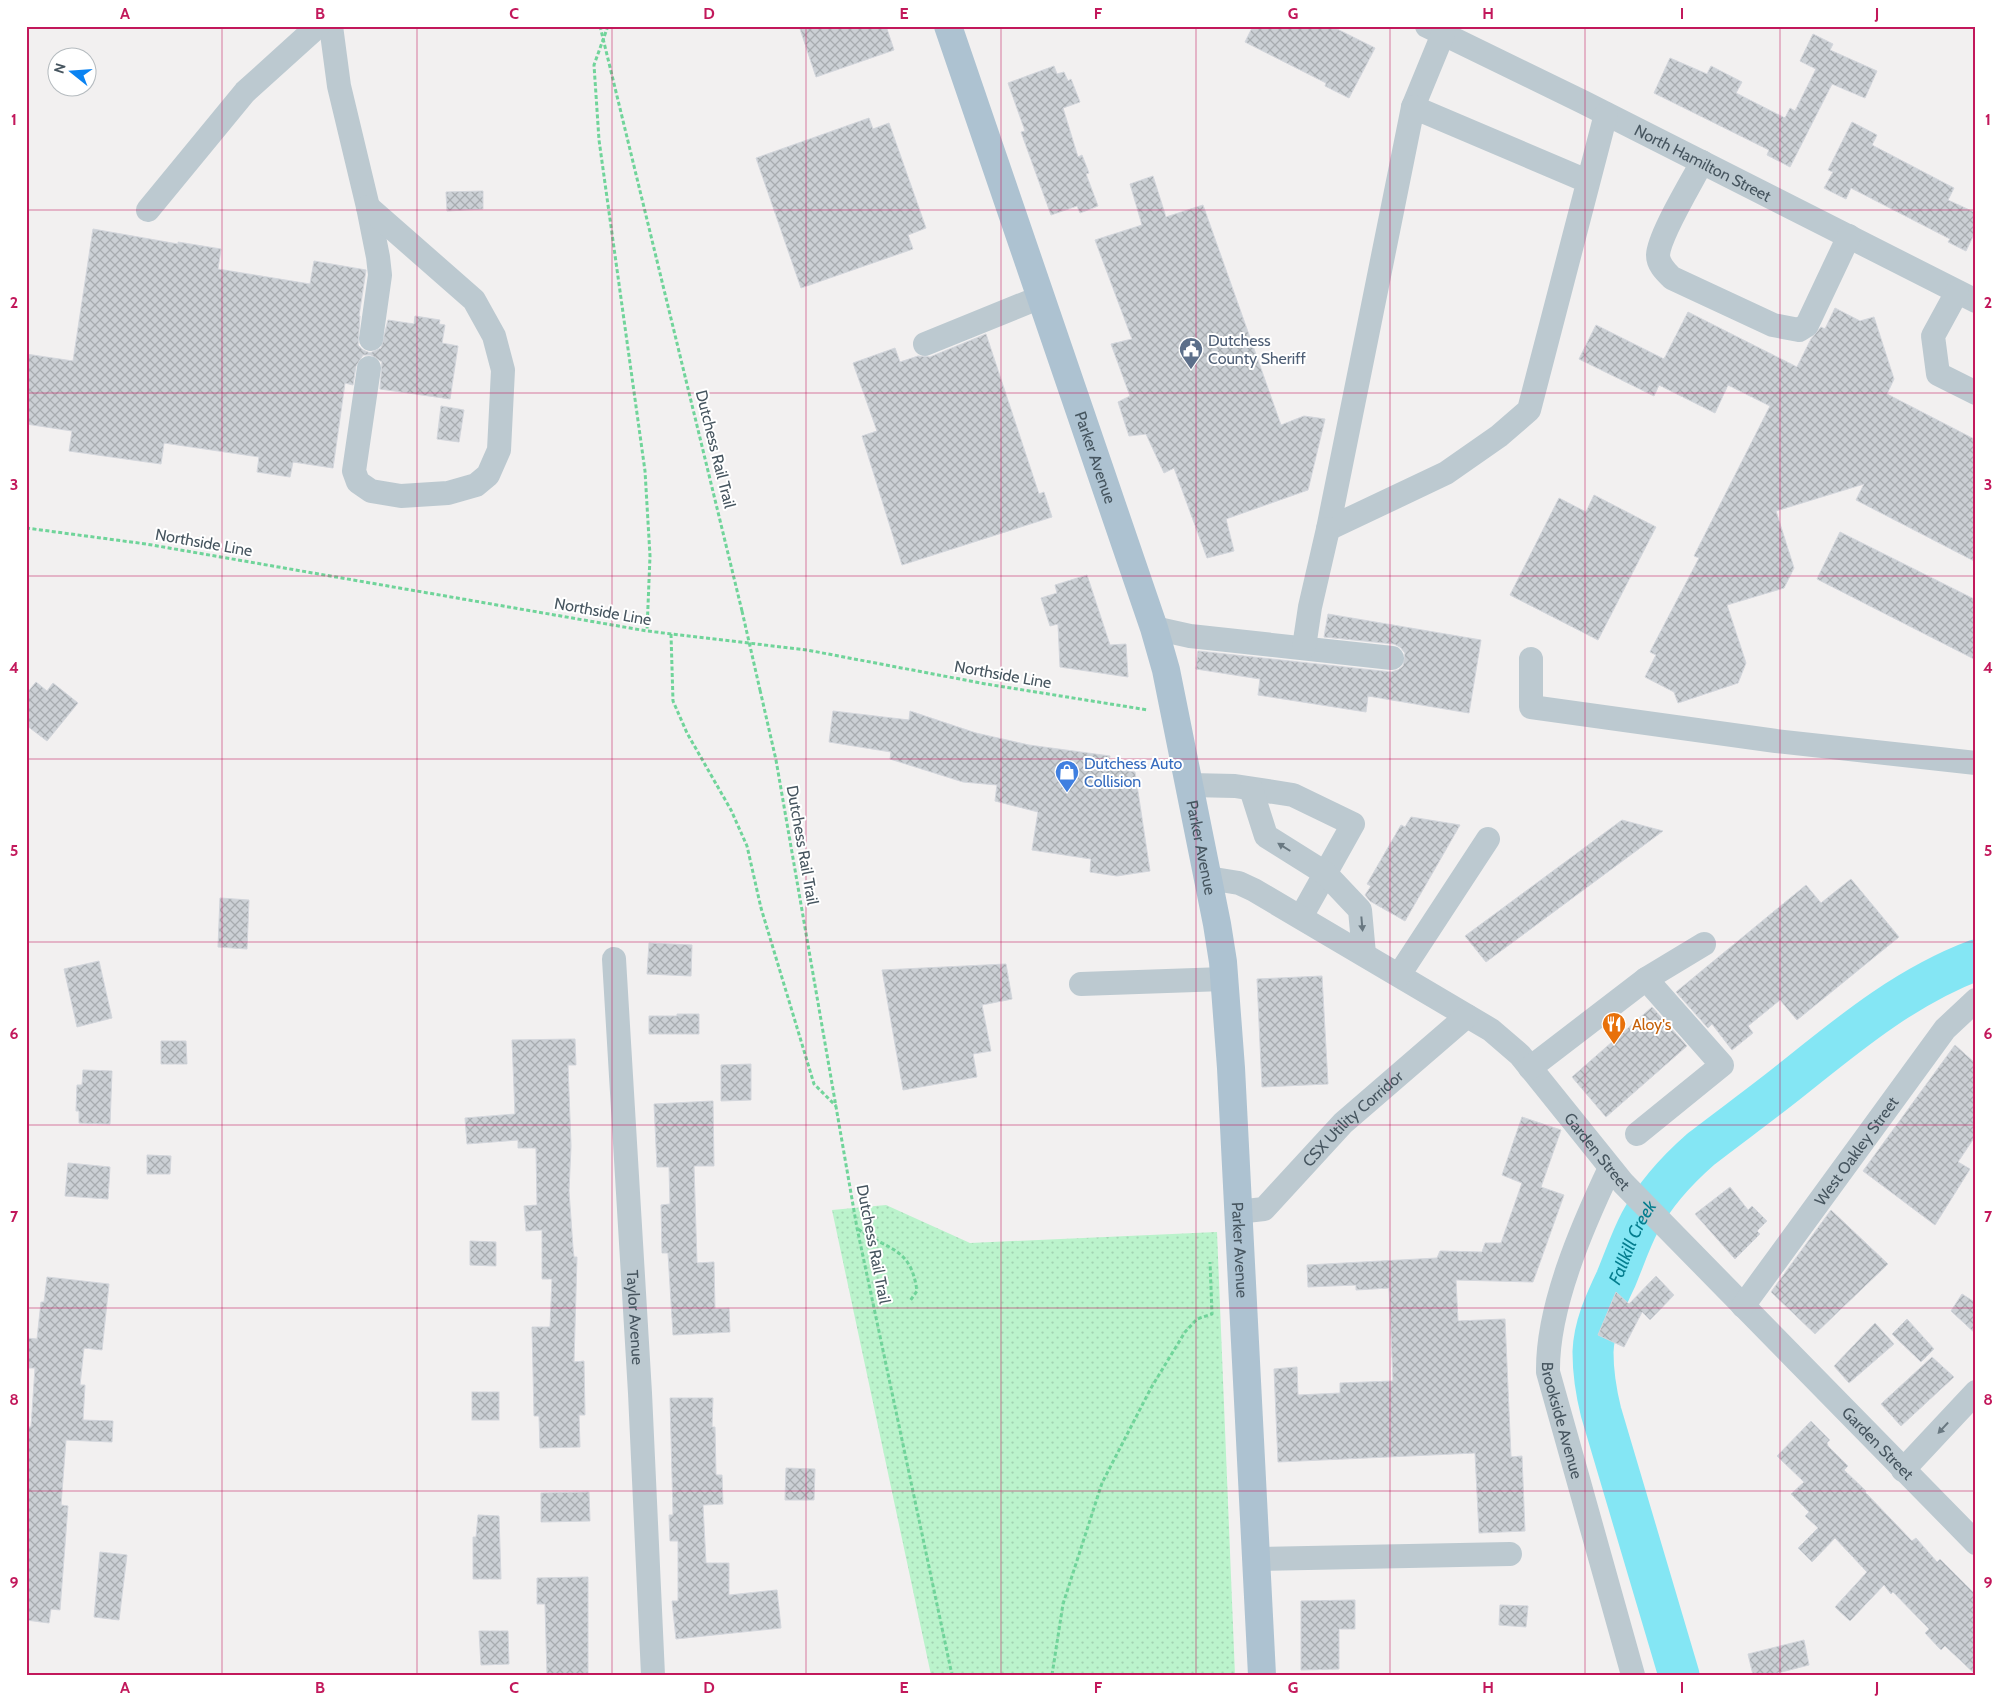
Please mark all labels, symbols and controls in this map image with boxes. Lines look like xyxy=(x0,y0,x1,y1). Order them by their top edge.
text: A xyxy=(120,4,130,23)
text: B xyxy=(315,4,325,23)
text: C xyxy=(509,4,519,23)
text: D xyxy=(703,4,715,23)
text: E xyxy=(899,4,909,23)
text: F xyxy=(1094,4,1103,23)
text: G xyxy=(1288,4,1298,23)
text: H xyxy=(1482,4,1494,23)
text: I xyxy=(1680,4,1684,23)
text: J xyxy=(1874,4,1879,23)
north arrow xyxy=(48,48,98,98)
text: N xyxy=(50,61,70,76)
text: 1 xyxy=(11,110,17,129)
text: 1 xyxy=(1985,110,1991,129)
street label: North Hamilton Street xyxy=(1631,121,1775,206)
text: 2 xyxy=(10,293,18,312)
text: 2 xyxy=(1984,293,1992,312)
place label: Dutchess County Sheriff xyxy=(1208,331,1307,368)
public building icon: Dutchess County Sheriff xyxy=(1178,336,1204,370)
street label: Dutchess Rail Trail xyxy=(692,388,739,510)
street label: Parker Avenue xyxy=(1071,409,1120,506)
text: 3 xyxy=(10,475,18,494)
text: 3 xyxy=(1984,475,1992,494)
street label: Northside Line xyxy=(154,525,254,560)
street label: Northside Line xyxy=(553,594,653,629)
street label: Northside Line xyxy=(953,657,1053,692)
text: 4 xyxy=(9,658,19,677)
text: 4 xyxy=(1983,658,1993,677)
place label: Dutchess Auto Collision xyxy=(1084,754,1183,791)
shop icon: Dutchess Auto Collision xyxy=(1054,759,1080,793)
street label: Dutchess Rail Trail xyxy=(783,784,822,907)
street label: Parker Avenue xyxy=(1182,799,1220,897)
text: 5 xyxy=(10,841,18,860)
text: 5 xyxy=(1984,841,1992,860)
one-way arrow xyxy=(1277,843,1290,852)
one-way arrow xyxy=(1358,917,1366,933)
restaurant icon: Aloy's xyxy=(1601,1011,1627,1045)
place label: Aloy's xyxy=(1632,1015,1672,1034)
text: 6 xyxy=(10,1024,19,1043)
text: 6 xyxy=(1984,1024,1993,1043)
street label: CSX Utility Corridor xyxy=(1299,1066,1408,1171)
street label: West Oakley Street xyxy=(1811,1093,1903,1209)
street label: Garden Street xyxy=(1560,1109,1634,1195)
street label: Dutchess Rail Trail xyxy=(853,1183,894,1306)
water label: Fallkill Creek xyxy=(1604,1195,1662,1288)
street label: Parker Avenue xyxy=(1228,1201,1252,1299)
text: 7 xyxy=(10,1207,19,1226)
text: 7 xyxy=(1984,1207,1993,1226)
street label: Taylor Avenue xyxy=(623,1269,647,1365)
street label: Brookside Avenue xyxy=(1538,1362,1586,1481)
text: 8 xyxy=(9,1390,19,1409)
text: 8 xyxy=(1983,1390,1993,1409)
street label: Garden Street xyxy=(1838,1403,1918,1484)
one-way arrow xyxy=(1937,1422,1949,1434)
text: 9 xyxy=(10,1573,19,1592)
text: 9 xyxy=(1984,1573,1993,1592)
text: A xyxy=(120,1678,130,1697)
text: B xyxy=(315,1678,325,1697)
text: C xyxy=(509,1678,519,1697)
text: D xyxy=(703,1678,715,1697)
text: E xyxy=(899,1678,909,1697)
text: F xyxy=(1094,1678,1103,1697)
text: G xyxy=(1288,1678,1298,1697)
text: H xyxy=(1482,1678,1494,1697)
text: I xyxy=(1680,1678,1684,1697)
text: J xyxy=(1874,1678,1879,1697)

